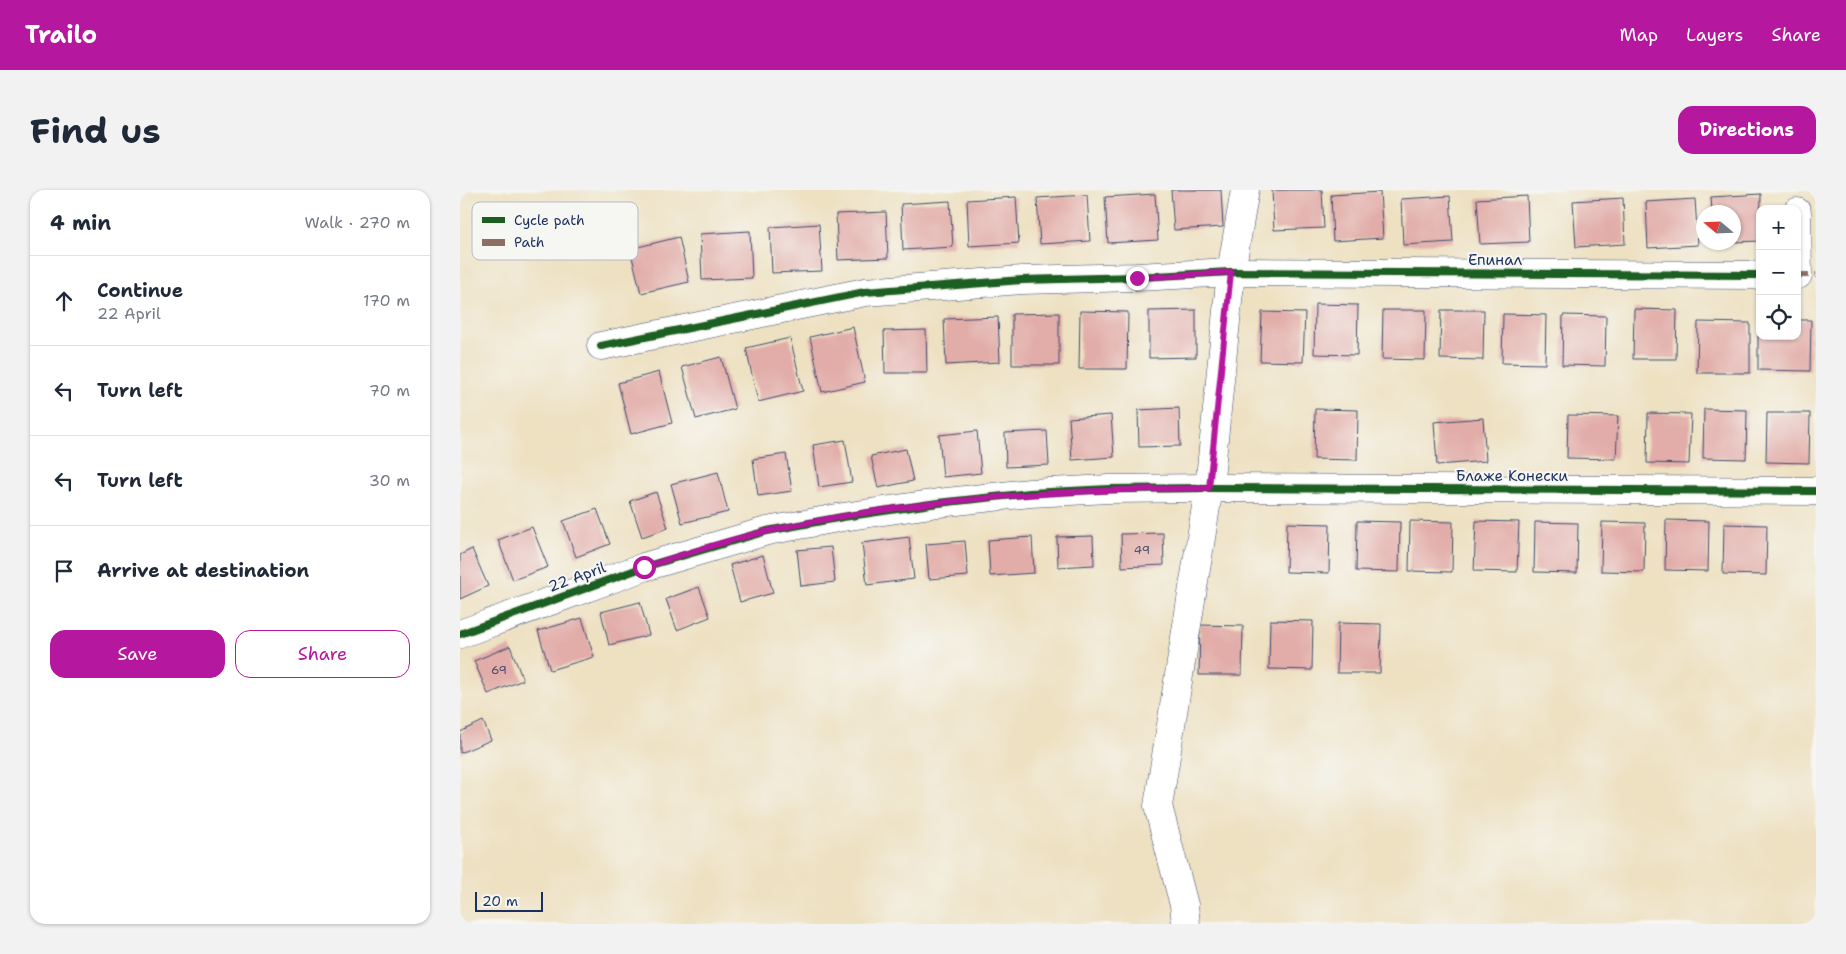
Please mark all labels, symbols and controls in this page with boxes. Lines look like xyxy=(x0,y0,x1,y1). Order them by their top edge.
text: Trailo xyxy=(25,19,97,51)
text: Map xyxy=(1620,23,1658,47)
text: Layers xyxy=(1686,23,1743,47)
text: Share xyxy=(1771,23,1821,47)
button: Directions xyxy=(1678,106,1816,154)
text: Find us xyxy=(30,107,161,154)
legend xyxy=(472,202,638,260)
north arrow xyxy=(1696,205,1741,250)
map controls xyxy=(1756,205,1801,340)
button: + xyxy=(1756,205,1801,250)
text: 4 min xyxy=(50,209,111,237)
text: Cycle path xyxy=(514,211,585,229)
text: Walk · 270 m xyxy=(305,212,410,233)
text: Path xyxy=(514,233,545,251)
street label: Епинал xyxy=(1468,250,1523,270)
button: − xyxy=(1756,250,1801,295)
route end xyxy=(1126,267,1149,290)
text: Continue xyxy=(97,278,183,303)
icon: ahead xyxy=(50,287,78,315)
text: 170 m xyxy=(363,290,410,311)
button: locate xyxy=(1756,295,1801,340)
text: 22 April xyxy=(97,303,161,324)
icon: left xyxy=(50,377,78,405)
text: Turn left xyxy=(97,378,183,403)
text: 70 m xyxy=(369,380,410,401)
street label: Блаже Конески xyxy=(1456,466,1568,486)
icon: left xyxy=(50,467,78,495)
text: Turn left xyxy=(97,468,183,493)
text: 30 m xyxy=(369,470,410,491)
house number: 49 xyxy=(1134,542,1150,558)
route start xyxy=(633,556,656,579)
icon: arrive xyxy=(50,557,78,585)
street label: 22 April xyxy=(545,557,609,597)
text: Arrive at destination xyxy=(97,558,309,583)
button: Save xyxy=(50,630,225,678)
button: Share xyxy=(235,630,410,678)
house number: 69 xyxy=(491,662,507,678)
scale bar xyxy=(475,889,542,912)
text: 20 m xyxy=(482,892,518,910)

